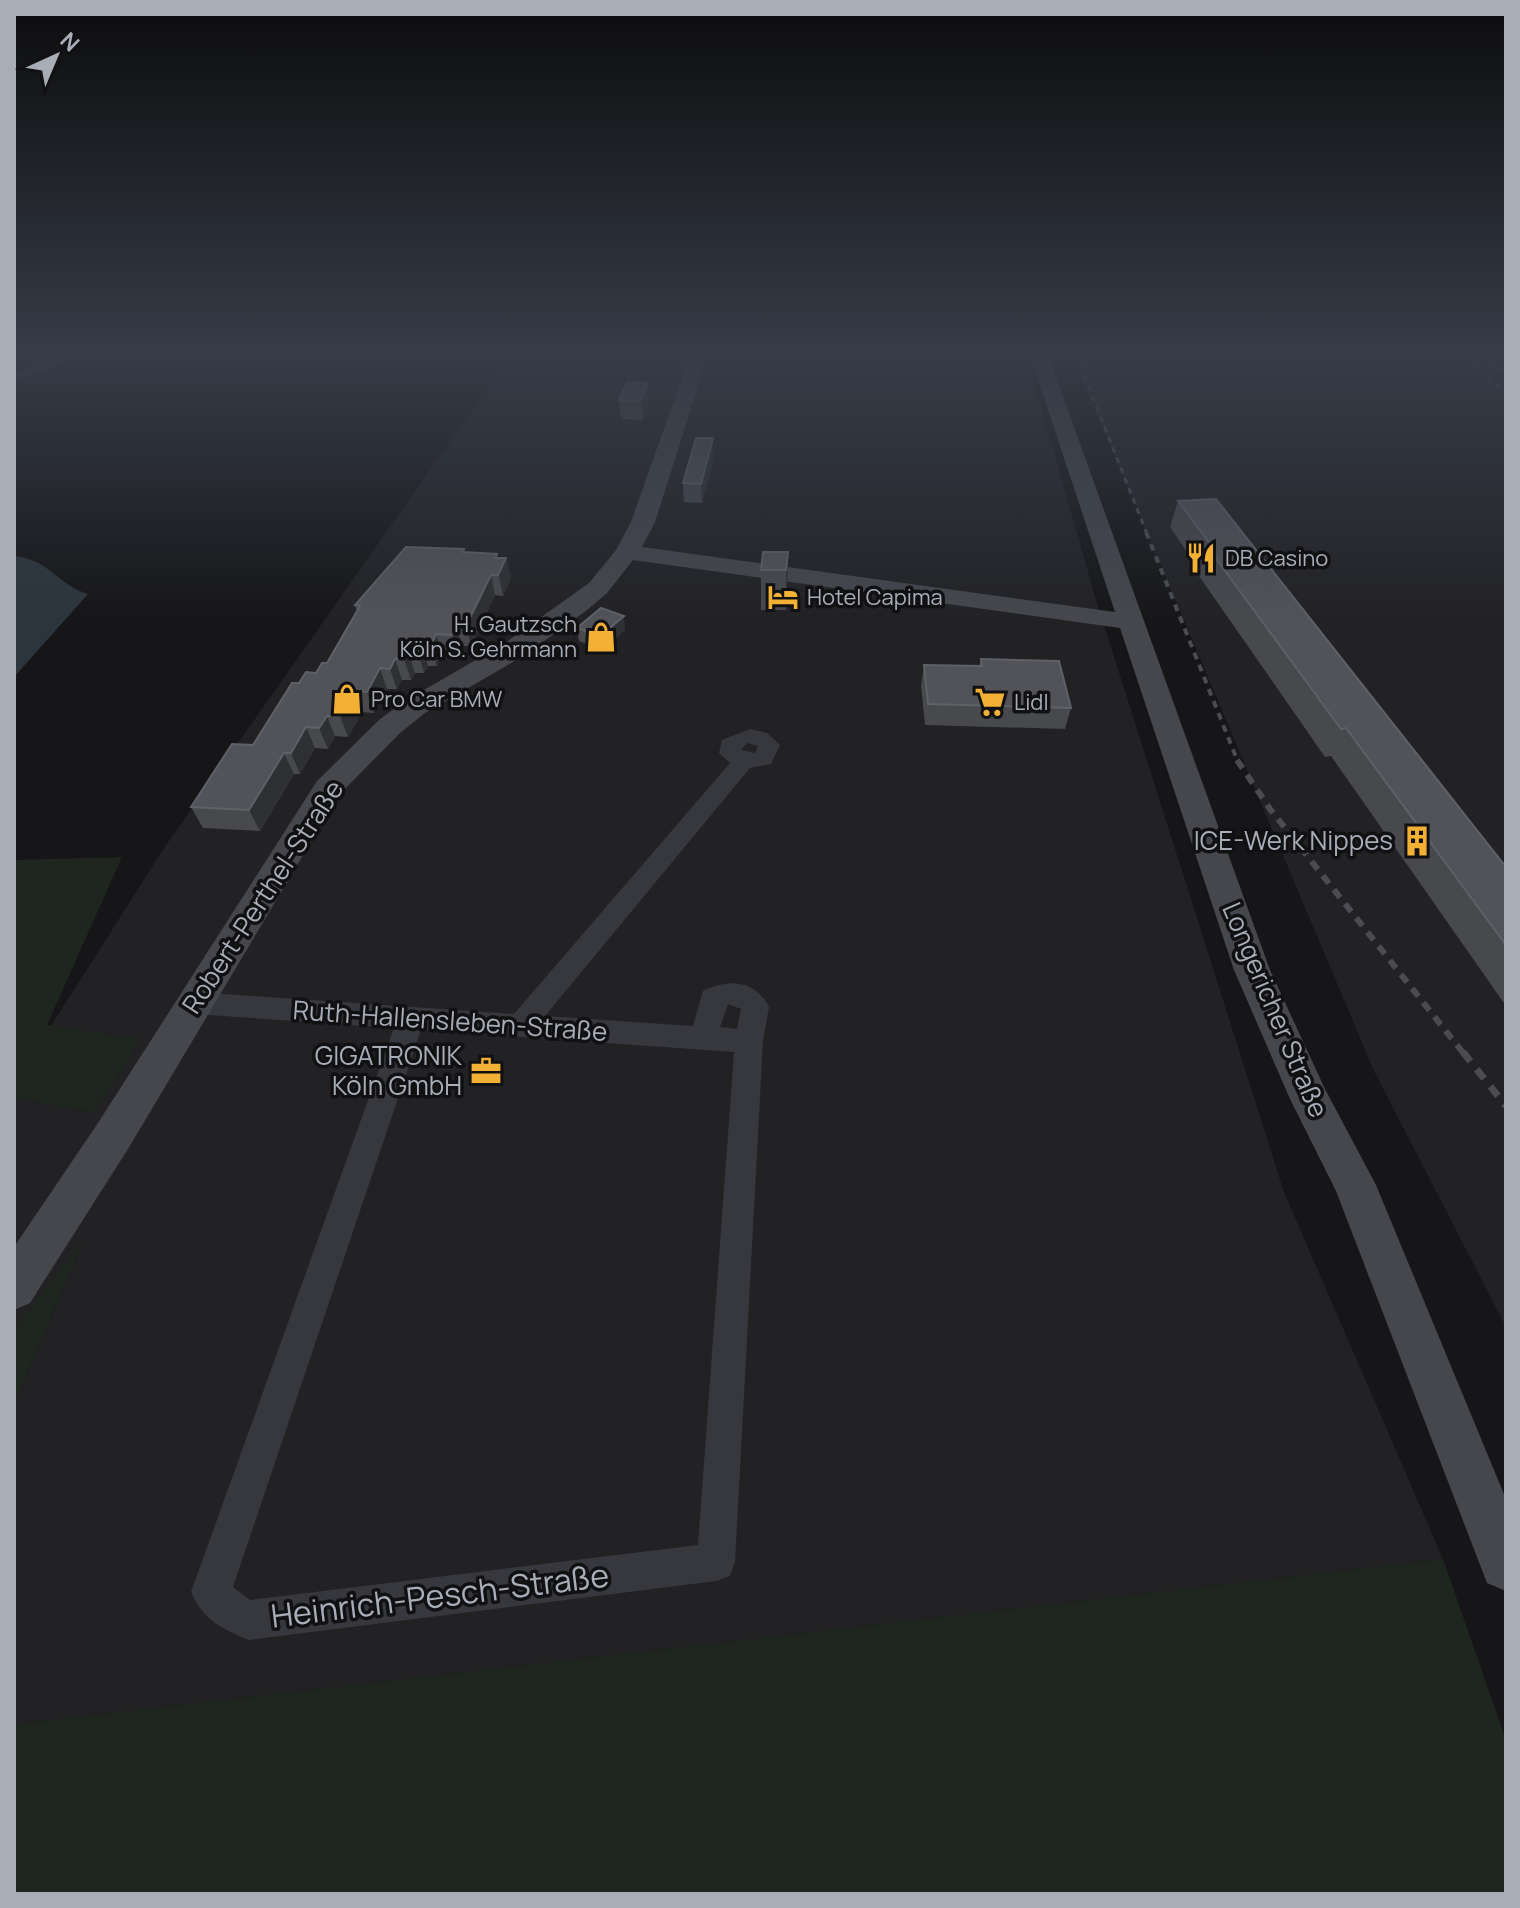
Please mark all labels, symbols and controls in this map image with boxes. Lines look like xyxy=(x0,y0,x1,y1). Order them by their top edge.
north arrow xyxy=(16,16,96,96)
text: N xyxy=(54,25,86,58)
restaurant icon: DB Casino xyxy=(1184,541,1218,575)
place label: DB Casino xyxy=(1225,543,1328,573)
hotel icon: Hotel Capima xyxy=(766,580,800,614)
place label: Hotel Capima xyxy=(807,582,943,612)
place label: H. Gautzsch Köln S. Gehrmann xyxy=(400,609,577,664)
shop icon: H. Gautzsch Köln S. Gehrmann xyxy=(584,620,618,654)
shop icon: Pro Car BMW xyxy=(330,682,364,716)
place label: Pro Car BMW xyxy=(371,684,503,714)
supermarket icon: Lidl xyxy=(973,685,1007,719)
place label: Lidl xyxy=(1014,687,1049,717)
street label: Robert-Perthel-Straße xyxy=(173,773,351,1020)
place label: ICE-Werk Nippes xyxy=(1194,822,1393,858)
building icon: ICE-Werk Nippes xyxy=(1400,824,1434,858)
street label: Longericher Straße xyxy=(1214,897,1337,1123)
street label: Ruth-Hallensleben-Straße xyxy=(292,991,609,1049)
place label: GIGATRONIK Köln GmbH xyxy=(315,1037,463,1103)
office icon: GIGATRONIK Köln GmbH xyxy=(469,1054,503,1088)
street label: Heinrich-Pesch-Straße xyxy=(268,1552,611,1638)

